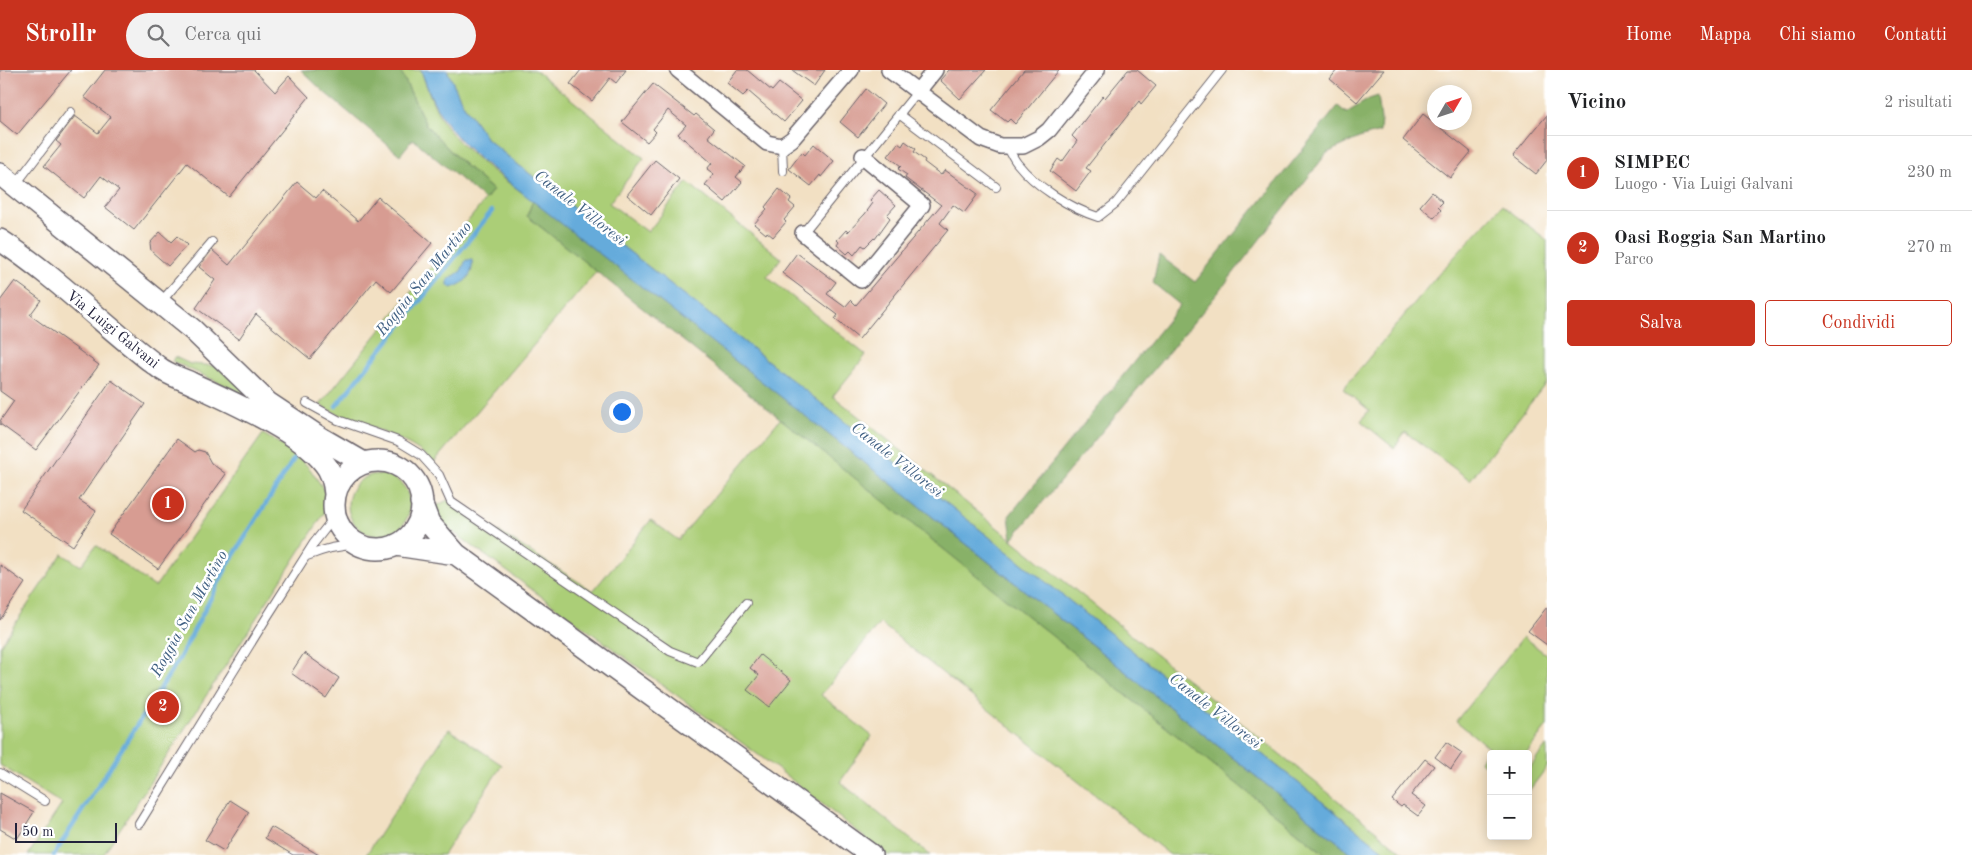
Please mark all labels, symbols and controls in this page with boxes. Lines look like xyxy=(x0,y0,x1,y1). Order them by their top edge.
search box xyxy=(126,13,476,58)
icon: search xyxy=(144,21,172,49)
text: Strollr xyxy=(25,23,96,47)
text: Cerca qui xyxy=(184,26,261,45)
text: Home xyxy=(1626,26,1672,44)
text: Mappa xyxy=(1700,26,1751,44)
text: Chi siamo xyxy=(1779,26,1856,44)
text: Contatti xyxy=(1884,26,1947,44)
north arrow xyxy=(1427,85,1472,130)
text: Vicino xyxy=(1567,92,1626,113)
text: 2 risultati xyxy=(1884,95,1952,111)
text: SIMPEC xyxy=(1614,154,1690,173)
text: 1 xyxy=(1578,165,1588,181)
text: 230 m xyxy=(1907,165,1952,181)
water label: Canale Villoresi xyxy=(531,168,629,250)
text: Luogo · Via Luigi Galvani xyxy=(1614,177,1793,193)
water label: Roggia San Martino xyxy=(373,219,475,340)
text: Oasi Roggia San Martino xyxy=(1614,229,1826,248)
text: 2 xyxy=(1578,240,1588,256)
text: 270 m xyxy=(1907,240,1952,256)
text: Parco xyxy=(1614,252,1654,268)
street label: Via Luigi Galvani xyxy=(63,288,161,372)
button: Salva xyxy=(1567,300,1755,346)
button: Condividi xyxy=(1765,300,1952,346)
your location xyxy=(609,399,635,425)
water label: Canale Villoresi xyxy=(848,420,946,502)
pin: 1 xyxy=(152,485,184,523)
water label: Roggia San Martino xyxy=(148,548,231,681)
water label: Canale Villoresi xyxy=(1166,671,1264,753)
pin: 2 xyxy=(147,688,179,726)
map controls xyxy=(1487,750,1532,840)
button: + xyxy=(1487,750,1532,795)
button: − xyxy=(1487,795,1532,840)
scale bar xyxy=(15,820,118,843)
text: 50 m xyxy=(22,825,53,839)

